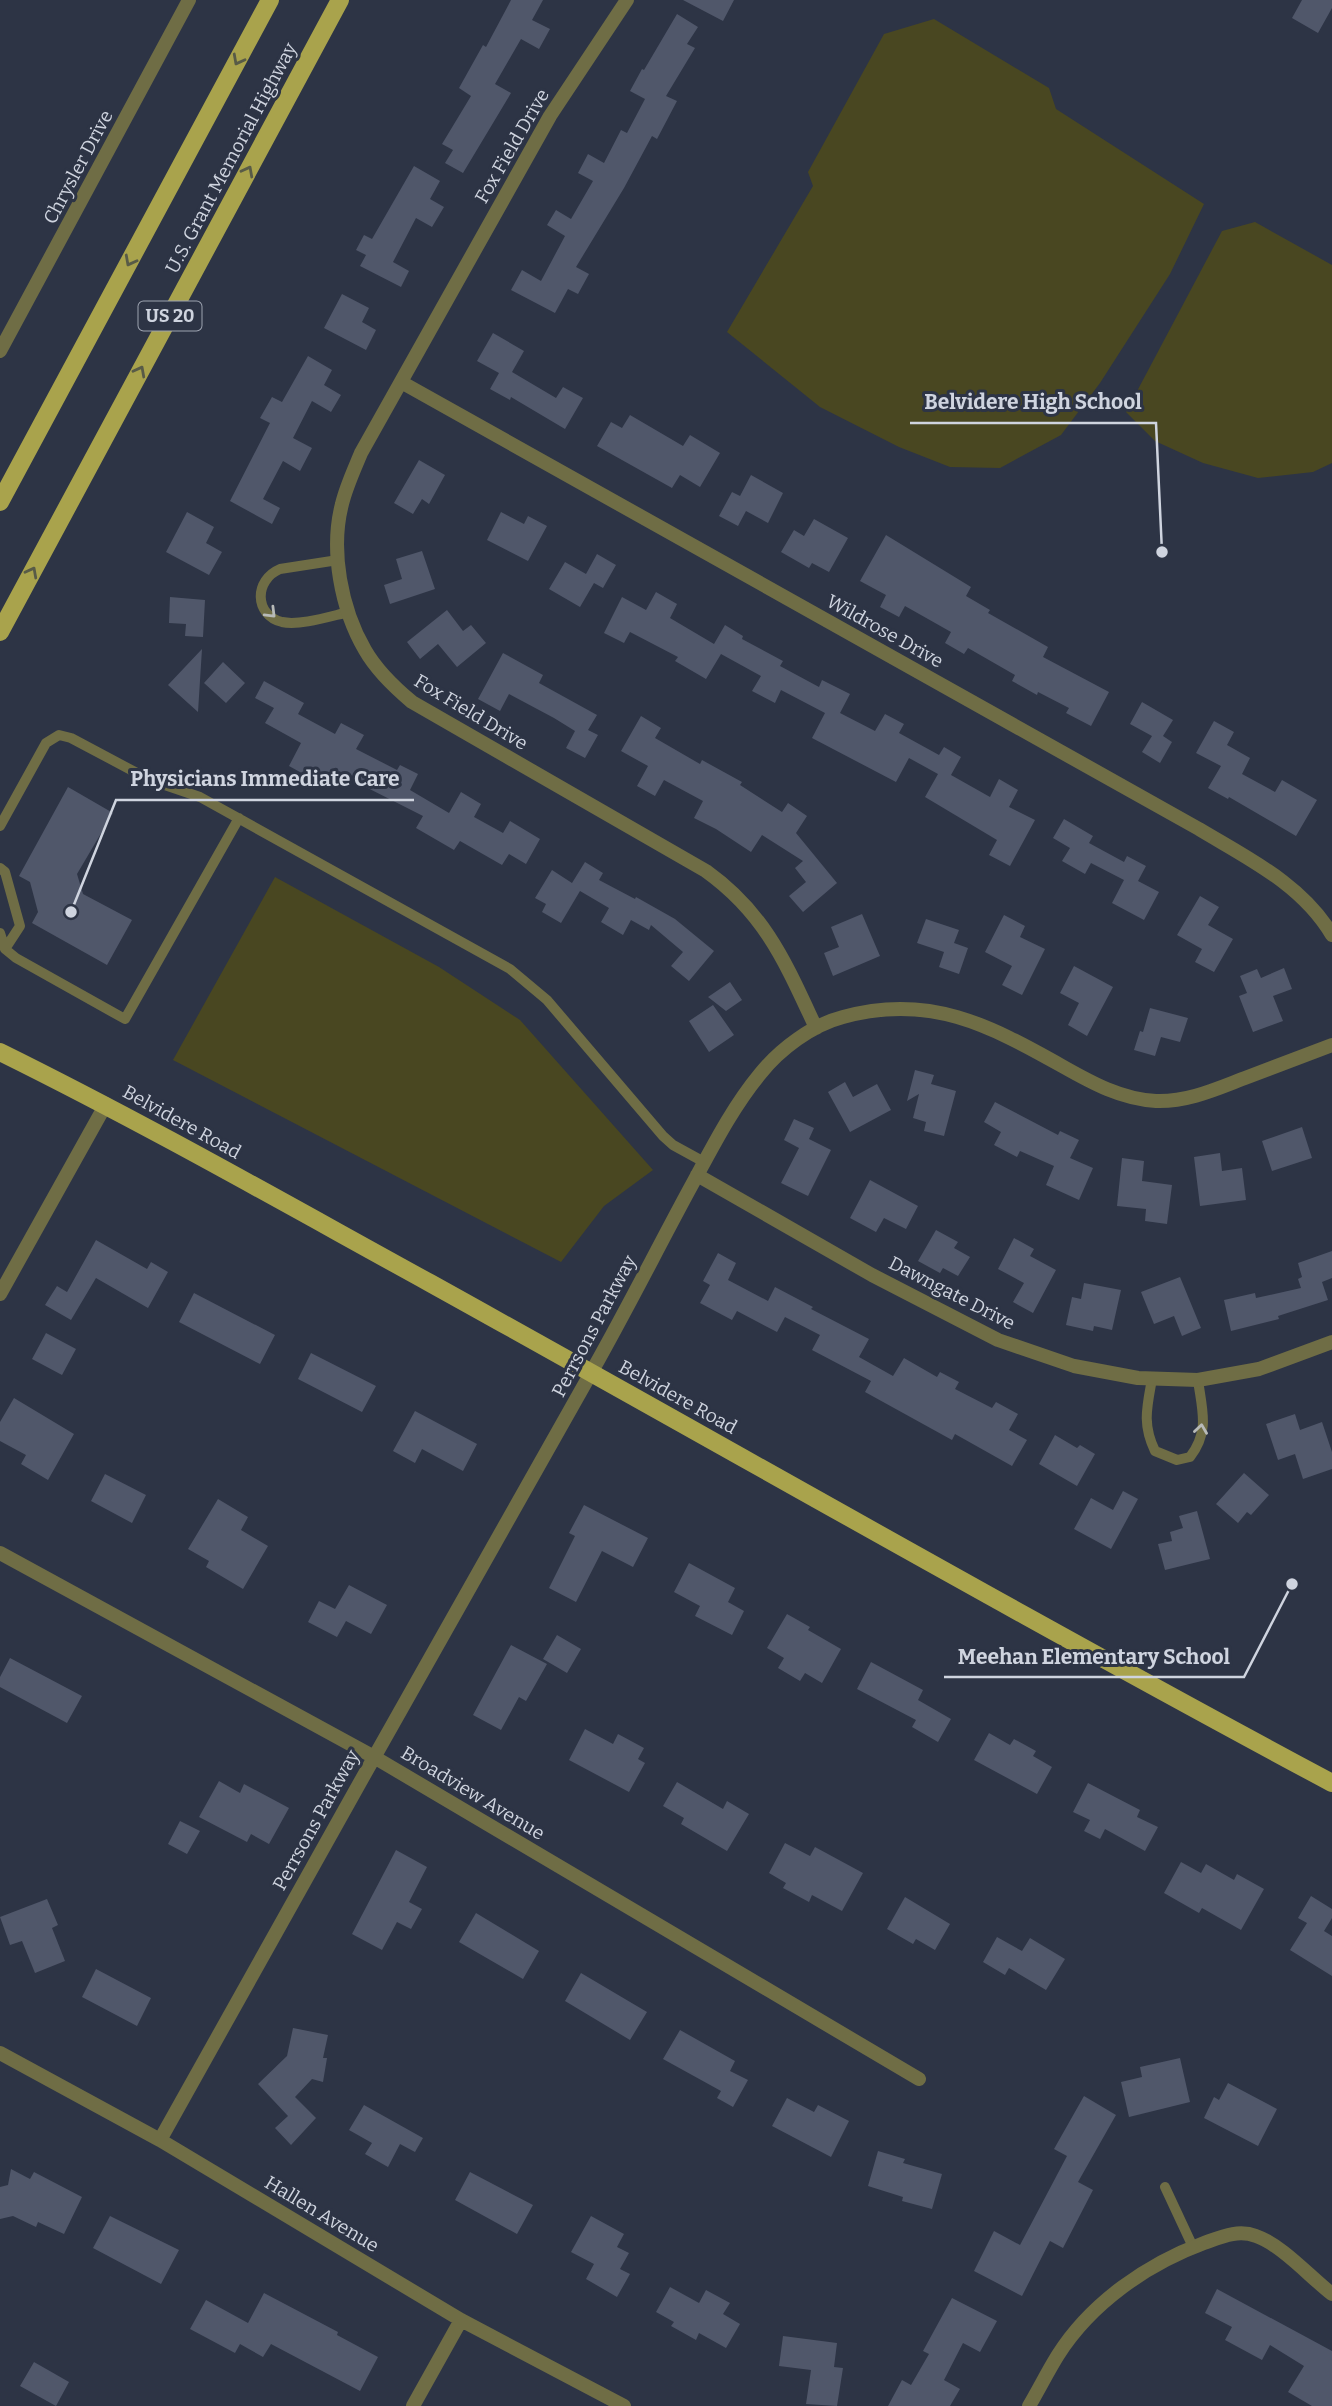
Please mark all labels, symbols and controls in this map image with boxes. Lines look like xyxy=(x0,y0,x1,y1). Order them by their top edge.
street label: U.S. Grant Memorial Highway xyxy=(160,38,302,277)
one-way arrow xyxy=(233,53,246,65)
street label: Fox Field Drive xyxy=(470,85,554,207)
street label: Chrysler Drive xyxy=(38,106,118,228)
one-way arrow xyxy=(240,166,253,178)
one-way arrow xyxy=(125,253,139,266)
road number: US 20 xyxy=(138,302,202,330)
one-way arrow xyxy=(132,366,145,379)
callout: Belvidere High School xyxy=(910,381,1156,423)
text: Belvidere High School xyxy=(924,389,1142,415)
one-way arrow xyxy=(24,567,38,579)
street label: Wildrose Drive xyxy=(823,589,947,673)
one-way arrow xyxy=(263,605,276,618)
street label: Fox Field Drive xyxy=(410,669,532,755)
callout: Physicians Immediate Care xyxy=(116,758,414,800)
text: Physicians Immediate Care xyxy=(130,766,400,792)
street label: Belvidere Road xyxy=(119,1080,245,1164)
street label: Perrsons Parkway xyxy=(547,1250,641,1401)
street label: Dawngate Drive xyxy=(885,1251,1019,1335)
street label: Belvidere Road xyxy=(615,1355,741,1439)
one-way arrow xyxy=(1193,1423,1208,1435)
callout: Meehan Elementary School xyxy=(944,1635,1244,1677)
text: Meehan Elementary School xyxy=(958,1644,1231,1670)
street label: Broadview Avenue xyxy=(397,1741,549,1845)
street label: Perrsons Parkway xyxy=(268,1745,365,1894)
street label: Hallen Avenue xyxy=(261,2171,383,2257)

